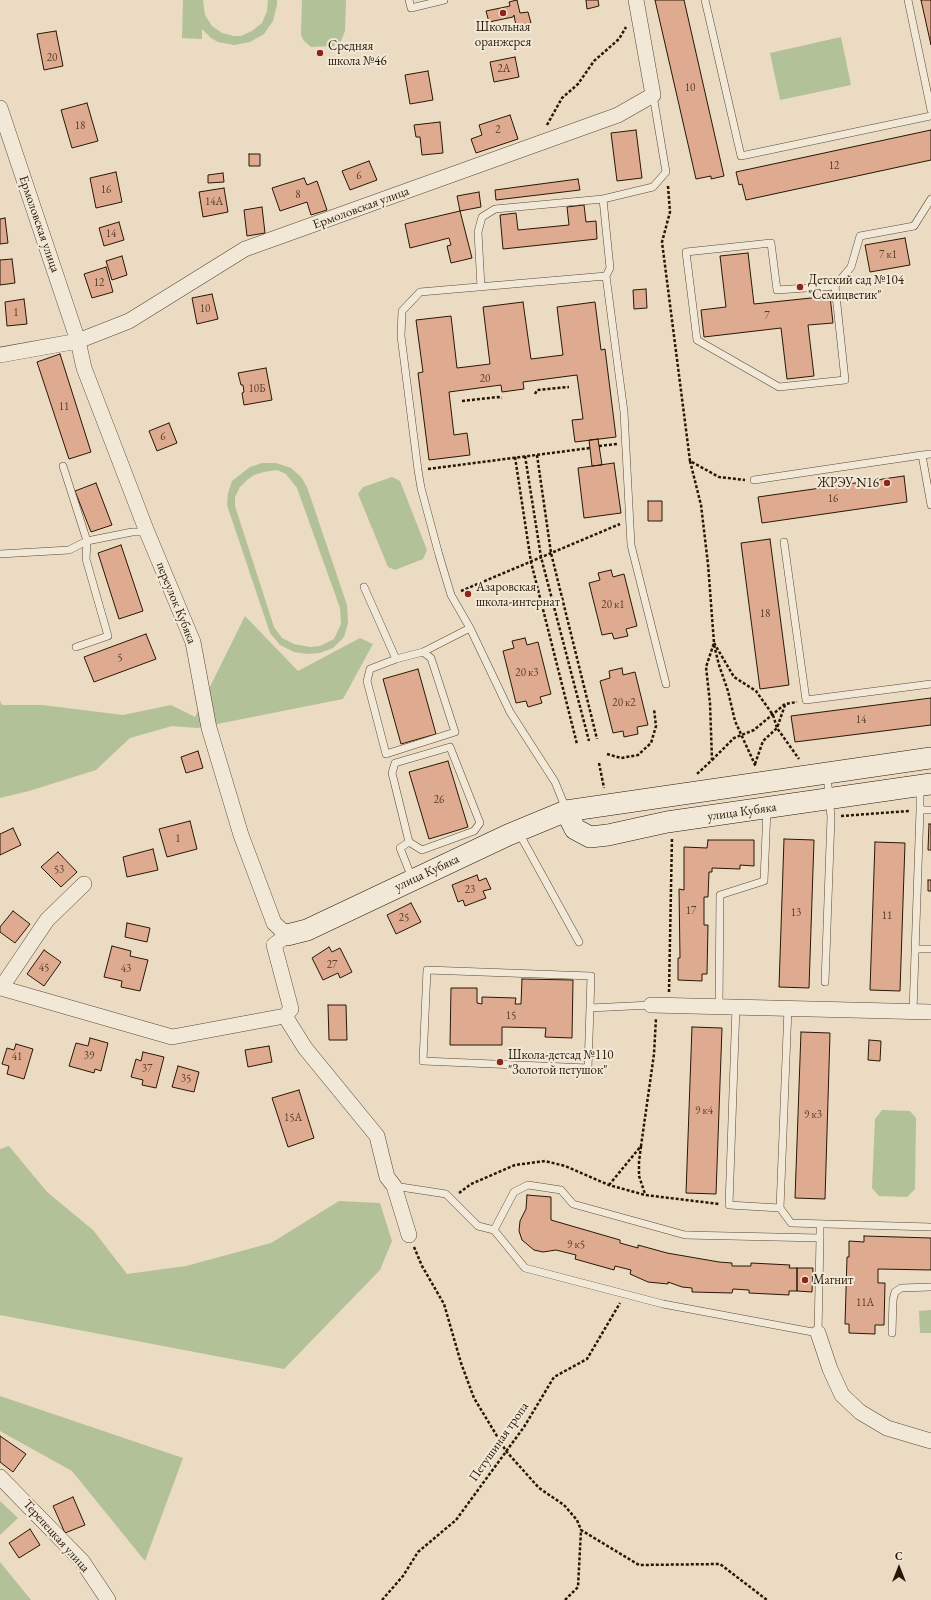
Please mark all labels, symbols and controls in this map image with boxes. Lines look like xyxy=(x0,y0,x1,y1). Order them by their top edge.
marker: Школьная оранжерея xyxy=(498,8,508,18)
place label: Школьная оранжерея xyxy=(475,19,531,50)
place label: Средняя школа №46 xyxy=(328,38,387,69)
marker: Средняя школа №46 xyxy=(315,48,325,58)
house number: 20 xyxy=(47,51,57,65)
house number: 2А xyxy=(498,62,510,76)
house number: 10 xyxy=(685,81,695,95)
house number: 18 xyxy=(75,119,85,133)
house number: 2 xyxy=(495,123,501,137)
house number: 12 xyxy=(829,159,839,173)
house number: 6 xyxy=(356,169,362,183)
street label: Ермоловская улица xyxy=(15,173,63,275)
house number: 16 xyxy=(101,183,111,197)
street label: Ермоловская улица xyxy=(311,183,411,233)
house number: 8 xyxy=(295,188,301,202)
house number: 14А xyxy=(205,195,223,209)
house number: 14 xyxy=(106,227,116,241)
house number: 7 к1 xyxy=(879,248,897,262)
place label: Детский сад №104 "Семицветик" xyxy=(808,272,904,303)
house number: 12 xyxy=(94,276,104,290)
marker: Детский сад №104 "Семицветик" xyxy=(795,282,805,292)
house number: 10 xyxy=(200,302,210,316)
house number: 1 xyxy=(13,306,19,320)
house number: 7 xyxy=(764,309,770,323)
house number: 20 xyxy=(480,372,490,386)
house number: 10Б xyxy=(248,382,266,396)
house number: 11 xyxy=(59,400,69,414)
house number: 6 xyxy=(160,430,166,444)
place label: ЖРЭУ N16 xyxy=(817,475,879,491)
marker: ЖРЭУ N16 xyxy=(882,478,892,488)
house number: 16 xyxy=(828,492,838,506)
street label: переулок Кубяка xyxy=(152,560,200,646)
place label: Азаровская школа-интернат xyxy=(476,579,560,610)
marker: Азаровская школа-интернат xyxy=(463,589,473,599)
house number: 20 к1 xyxy=(601,598,625,612)
house number: 18 xyxy=(760,607,770,621)
house number: 5 xyxy=(117,651,123,665)
house number: 20 к3 xyxy=(515,666,539,680)
house number: 20 к2 xyxy=(612,696,636,710)
house number: 14 xyxy=(856,713,866,727)
house number: 26 xyxy=(434,793,444,807)
street label: улица Кубяка xyxy=(706,799,778,825)
house number: 1 xyxy=(175,832,181,846)
street label: улица Кубяка xyxy=(392,851,462,895)
house number: 53 xyxy=(54,863,64,877)
house number: 23 xyxy=(465,883,475,897)
house number: 17 xyxy=(686,904,696,918)
house number: 13 xyxy=(791,906,801,920)
house number: 11 xyxy=(882,909,892,923)
house number: 25 xyxy=(399,911,409,925)
house number: 27 xyxy=(327,958,337,972)
house number: 45 xyxy=(39,961,49,975)
house number: 43 xyxy=(121,962,131,976)
house number: 15 xyxy=(506,1009,516,1023)
place label: Школа-детсад №110 "Золотой петушок" xyxy=(508,1047,614,1078)
house number: 39 xyxy=(84,1049,94,1063)
house number: 41 xyxy=(12,1050,22,1064)
marker: Школа-детсад №110 "Золотой петушок" xyxy=(495,1057,505,1067)
house number: 37 xyxy=(142,1062,152,1076)
house number: 35 xyxy=(181,1072,191,1086)
house number: 9 к4 xyxy=(695,1104,713,1118)
house number: 9 к3 xyxy=(804,1108,822,1122)
house number: 15А xyxy=(284,1111,302,1125)
house number: 9 к5 xyxy=(567,1238,585,1252)
place label: Магнит xyxy=(813,1272,853,1288)
marker: Магнит xyxy=(800,1275,810,1285)
house number: 11А xyxy=(856,1296,874,1310)
street label: Петушиная тропа xyxy=(466,1399,532,1485)
street label: Терепецкая улица xyxy=(19,1496,93,1576)
north arrow xyxy=(879,1548,919,1588)
text: С xyxy=(895,1549,903,1563)

